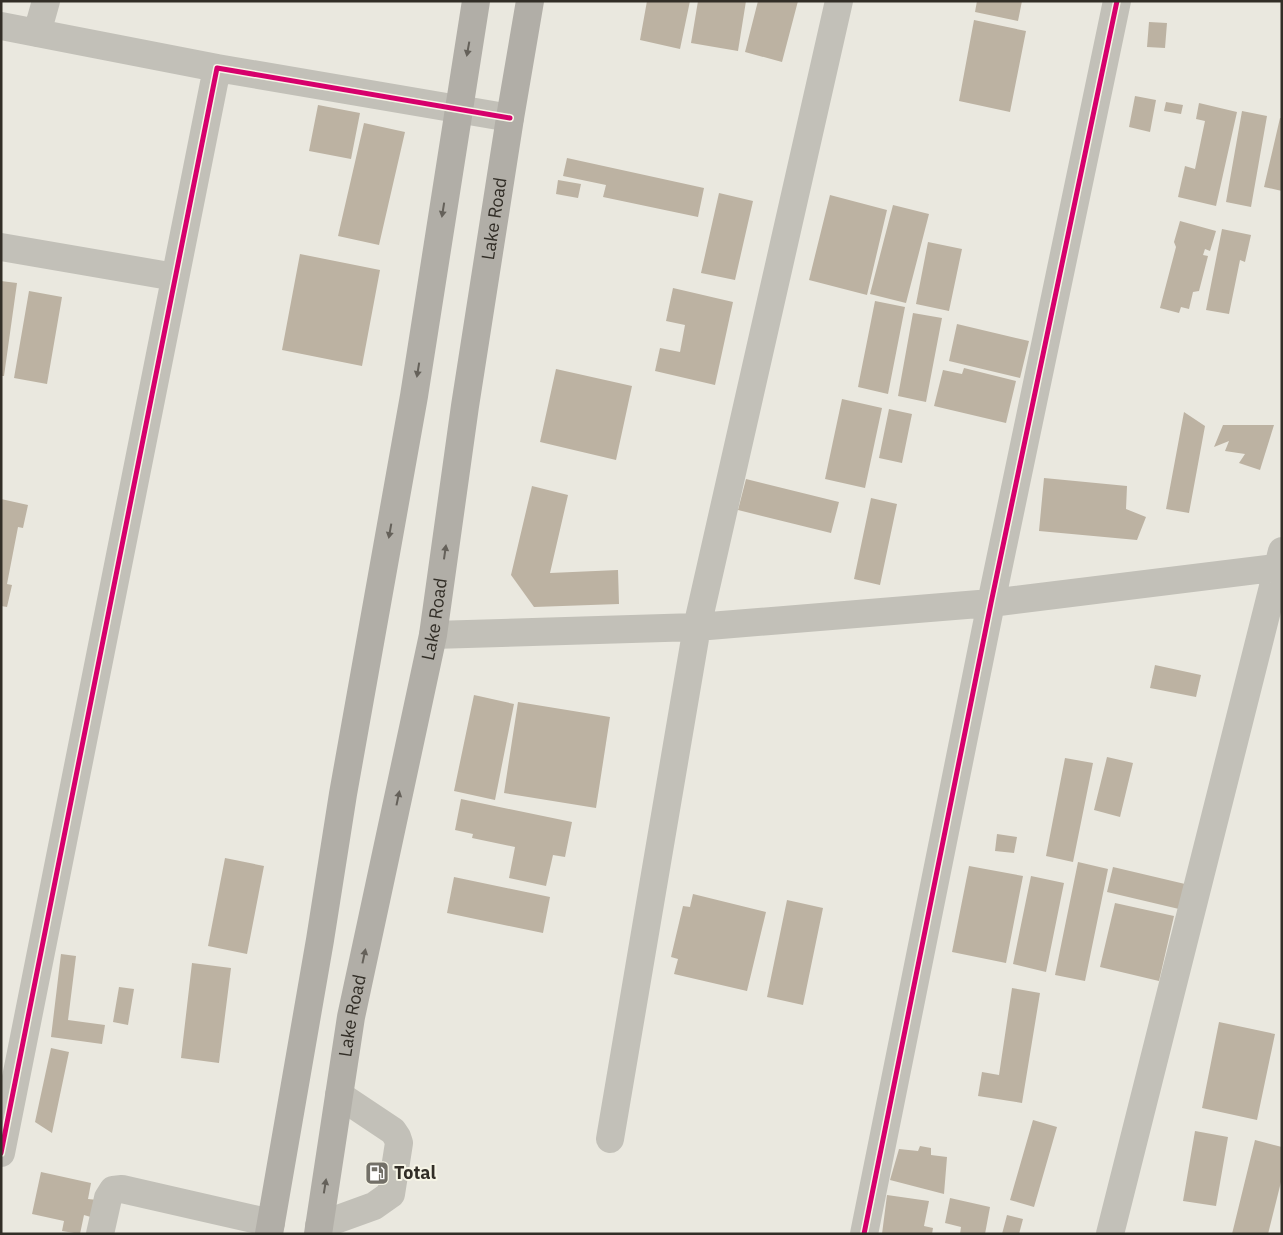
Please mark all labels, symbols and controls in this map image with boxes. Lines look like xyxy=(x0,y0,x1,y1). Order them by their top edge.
one-way arrow xyxy=(464,42,472,58)
street label: Lake Road xyxy=(476,176,512,262)
one-way arrow xyxy=(438,202,446,218)
one-way arrow xyxy=(413,363,421,379)
one-way arrow xyxy=(386,523,394,539)
one-way arrow xyxy=(441,544,449,560)
street label: Lake Road xyxy=(416,576,452,663)
one-way arrow xyxy=(394,790,402,805)
one-way arrow xyxy=(360,949,368,964)
street label: Lake Road xyxy=(333,972,371,1058)
fuel station icon: Total xyxy=(364,1160,390,1186)
place label: Total xyxy=(394,1161,437,1184)
one-way arrow xyxy=(321,1177,329,1193)

